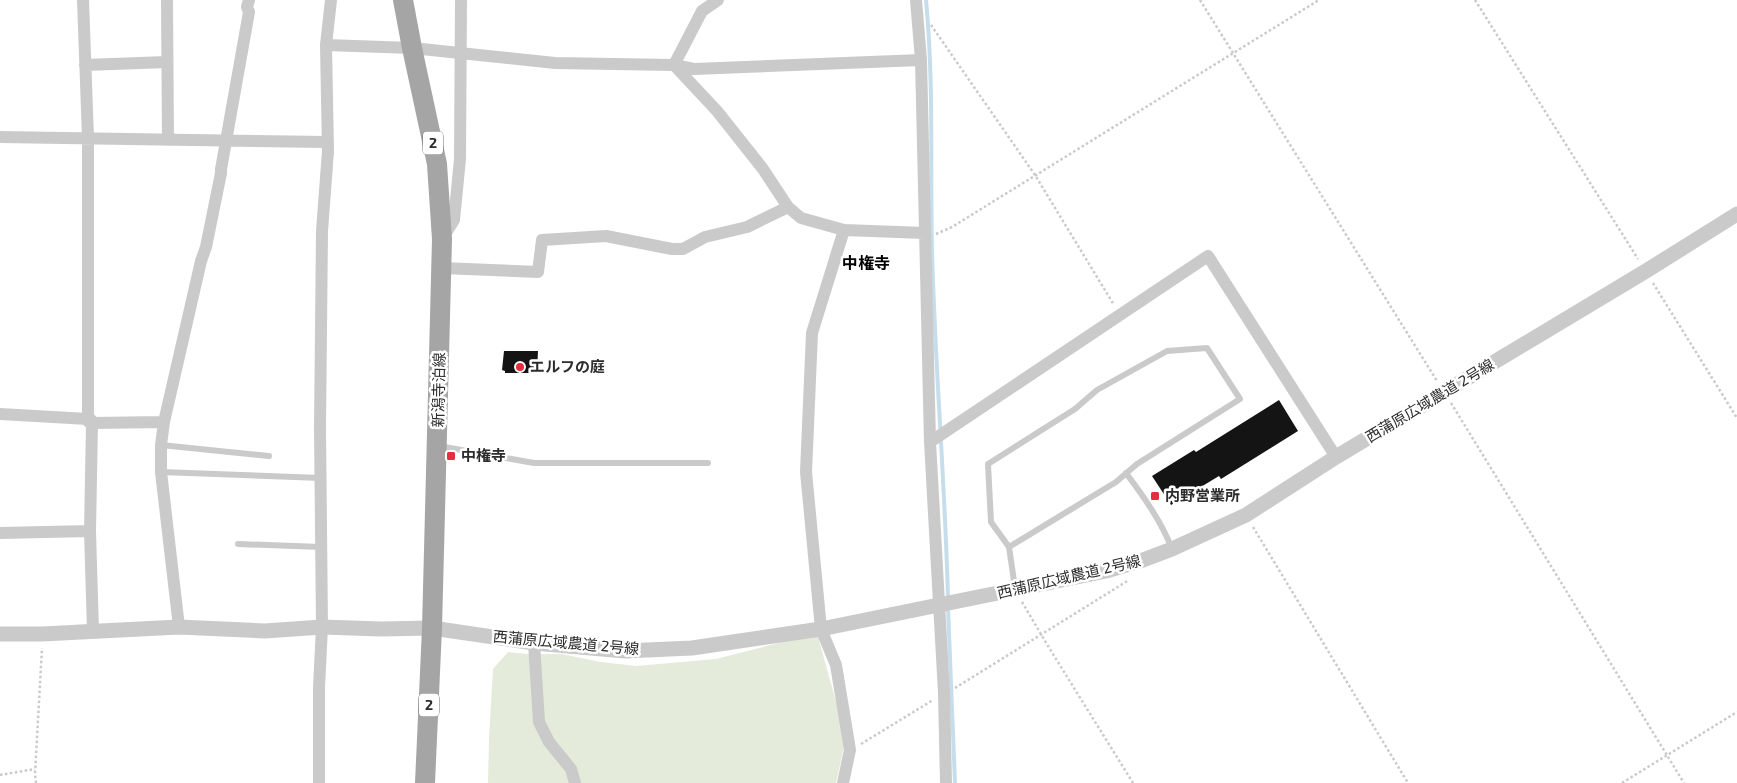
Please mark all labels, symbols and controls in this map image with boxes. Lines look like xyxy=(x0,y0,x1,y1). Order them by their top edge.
road number: 2 xyxy=(423,132,443,154)
district label: 中権寺 xyxy=(842,253,890,272)
street label: 新潟寺泊線 xyxy=(428,352,448,428)
street label: 西蒲原広域農道 2号線 xyxy=(1362,355,1497,446)
place label: エルフの庭 xyxy=(530,357,605,375)
marker: エルフの庭 xyxy=(514,361,526,373)
place label: 中権寺 xyxy=(461,446,506,464)
marker: 中権寺 xyxy=(445,450,457,462)
place label: 内野営業所 xyxy=(1165,486,1240,504)
marker: 内野営業所 xyxy=(1149,490,1161,502)
street label: 西蒲原広域農道 2号線 xyxy=(995,551,1142,601)
street label: 西蒲原広域農道 2号線 xyxy=(492,627,640,657)
road number: 2 xyxy=(419,694,439,716)

